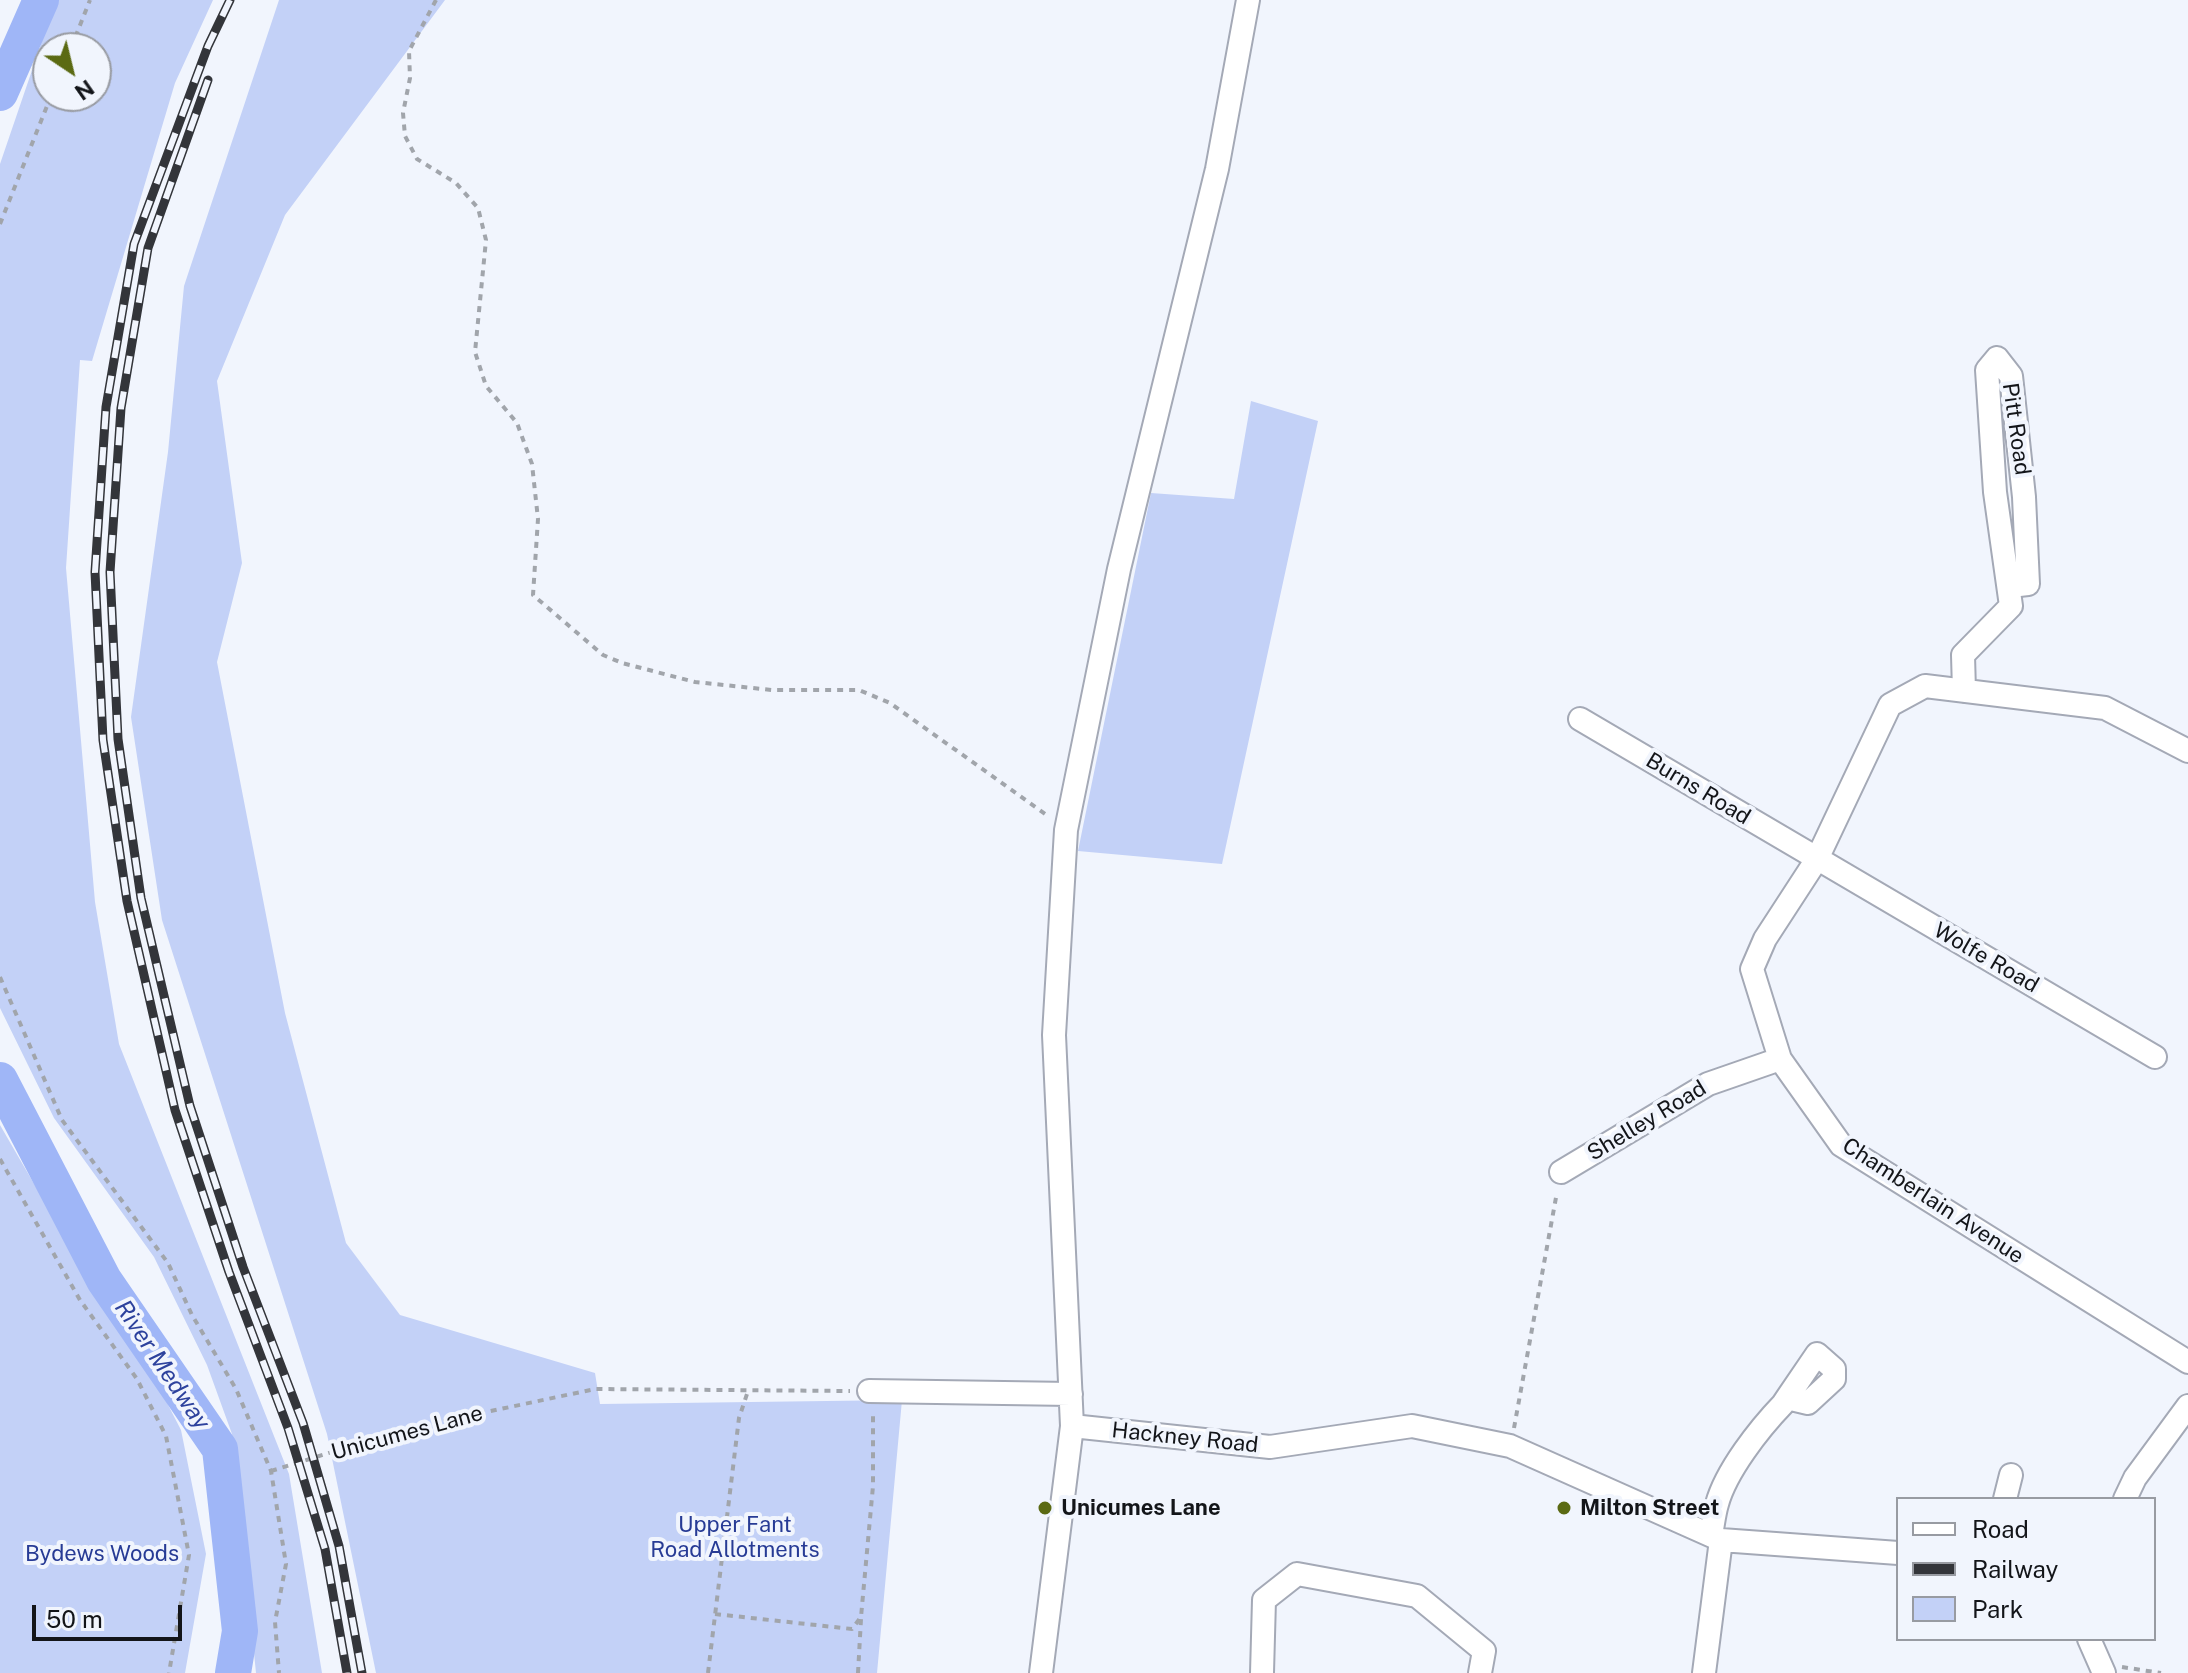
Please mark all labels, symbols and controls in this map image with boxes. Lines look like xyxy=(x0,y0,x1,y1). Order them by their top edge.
north arrow xyxy=(32,32,112,112)
text: N xyxy=(70,74,99,106)
street label: Pitt Road xyxy=(1996,381,2036,477)
street label: Burns Road xyxy=(1641,747,1755,831)
street label: Wolfe Road xyxy=(1929,917,2043,999)
street label: Shelley Road xyxy=(1583,1075,1711,1167)
street label: Chamberlain Avenue xyxy=(1837,1132,2029,1270)
water label: River Medway xyxy=(108,1295,216,1435)
street label: Unicumes Lane xyxy=(328,1400,486,1466)
street label: Hackney Road xyxy=(1110,1417,1260,1459)
place label: Unicumes Lane xyxy=(1061,1495,1221,1521)
place label: Milton Street xyxy=(1580,1495,1719,1521)
legend xyxy=(1896,1497,2156,1641)
marker: Unicumes Lane xyxy=(1036,1499,1054,1517)
marker: Milton Street xyxy=(1555,1499,1573,1517)
park label: Upper Fant Road Allotments xyxy=(650,1512,820,1564)
text: Road xyxy=(1972,1515,2029,1543)
park label: Bydews Woods xyxy=(25,1541,179,1567)
text: Railway xyxy=(1972,1555,2058,1583)
scale bar xyxy=(36,1589,186,1639)
text: Park xyxy=(1972,1595,2023,1623)
text: 50 m xyxy=(46,1605,103,1633)

